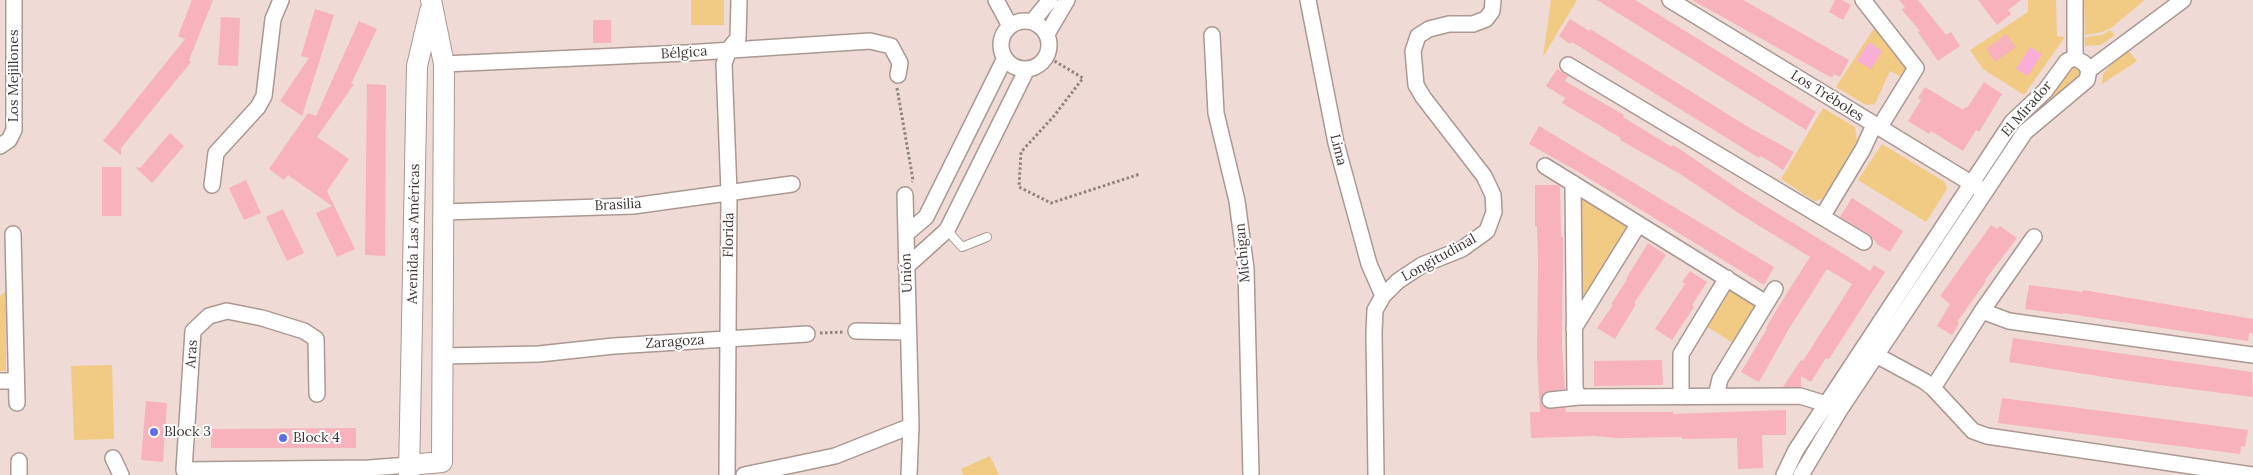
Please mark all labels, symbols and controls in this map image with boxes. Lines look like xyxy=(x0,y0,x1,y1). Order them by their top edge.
street label: Los Mejillones xyxy=(6,30,22,122)
street label: Bélgica xyxy=(660,43,708,63)
street label: Los Tréboles xyxy=(1787,67,1867,125)
street label: El Mirador xyxy=(1998,78,2056,140)
street label: Lima xyxy=(1326,133,1350,167)
street label: Avenida Las Américas xyxy=(404,164,424,304)
street label: Brasilia xyxy=(594,195,642,215)
street label: Florida xyxy=(720,212,738,258)
street label: Michigan xyxy=(1232,222,1254,284)
street label: Longitudinal xyxy=(1399,231,1479,285)
street label: Unión xyxy=(898,253,916,293)
street label: Zaragoza xyxy=(645,332,705,352)
street label: Aras xyxy=(183,339,201,369)
place label: Block 3 xyxy=(164,424,211,440)
marker: Block 3 xyxy=(148,426,160,438)
place label: Block 4 xyxy=(293,430,340,446)
marker: Block 4 xyxy=(277,432,289,444)

